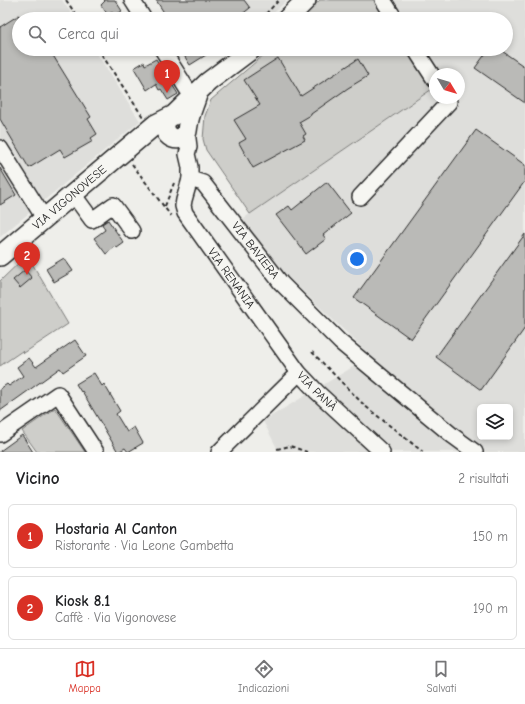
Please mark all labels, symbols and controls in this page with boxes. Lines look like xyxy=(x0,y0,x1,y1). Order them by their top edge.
search box xyxy=(12,12,513,56)
icon: search xyxy=(26,23,48,45)
text: Cerca qui xyxy=(58,25,119,43)
pin: 1 xyxy=(154,60,180,93)
north arrow xyxy=(429,68,465,104)
street label: VIA VIGONOVESE xyxy=(30,162,109,232)
street label: VIA BAVIERA xyxy=(229,219,282,282)
pin: 2 xyxy=(14,242,40,275)
street label: VIA RENANIA xyxy=(205,245,258,311)
your location xyxy=(347,249,367,269)
street label: VIA PANÀ xyxy=(294,369,340,414)
map controls xyxy=(477,404,513,440)
button: layers xyxy=(477,404,513,440)
text: Vicino xyxy=(16,469,59,488)
text: 2 risultati xyxy=(458,471,509,486)
text: Hostaria Al Canton xyxy=(55,520,177,538)
text: 1 xyxy=(27,529,33,544)
text: 150 m xyxy=(473,529,508,544)
text: Ristorante · Via Leone Gambetta xyxy=(55,538,234,553)
text: Kiosk 8.1 xyxy=(55,592,110,610)
text: 2 xyxy=(27,601,33,616)
text: 190 m xyxy=(473,601,508,616)
text: Caffè · Via Vigonovese xyxy=(55,610,176,625)
tab: Mappa xyxy=(69,658,101,695)
tab: Indicazioni xyxy=(238,658,289,695)
tab: Salvati xyxy=(427,658,456,695)

